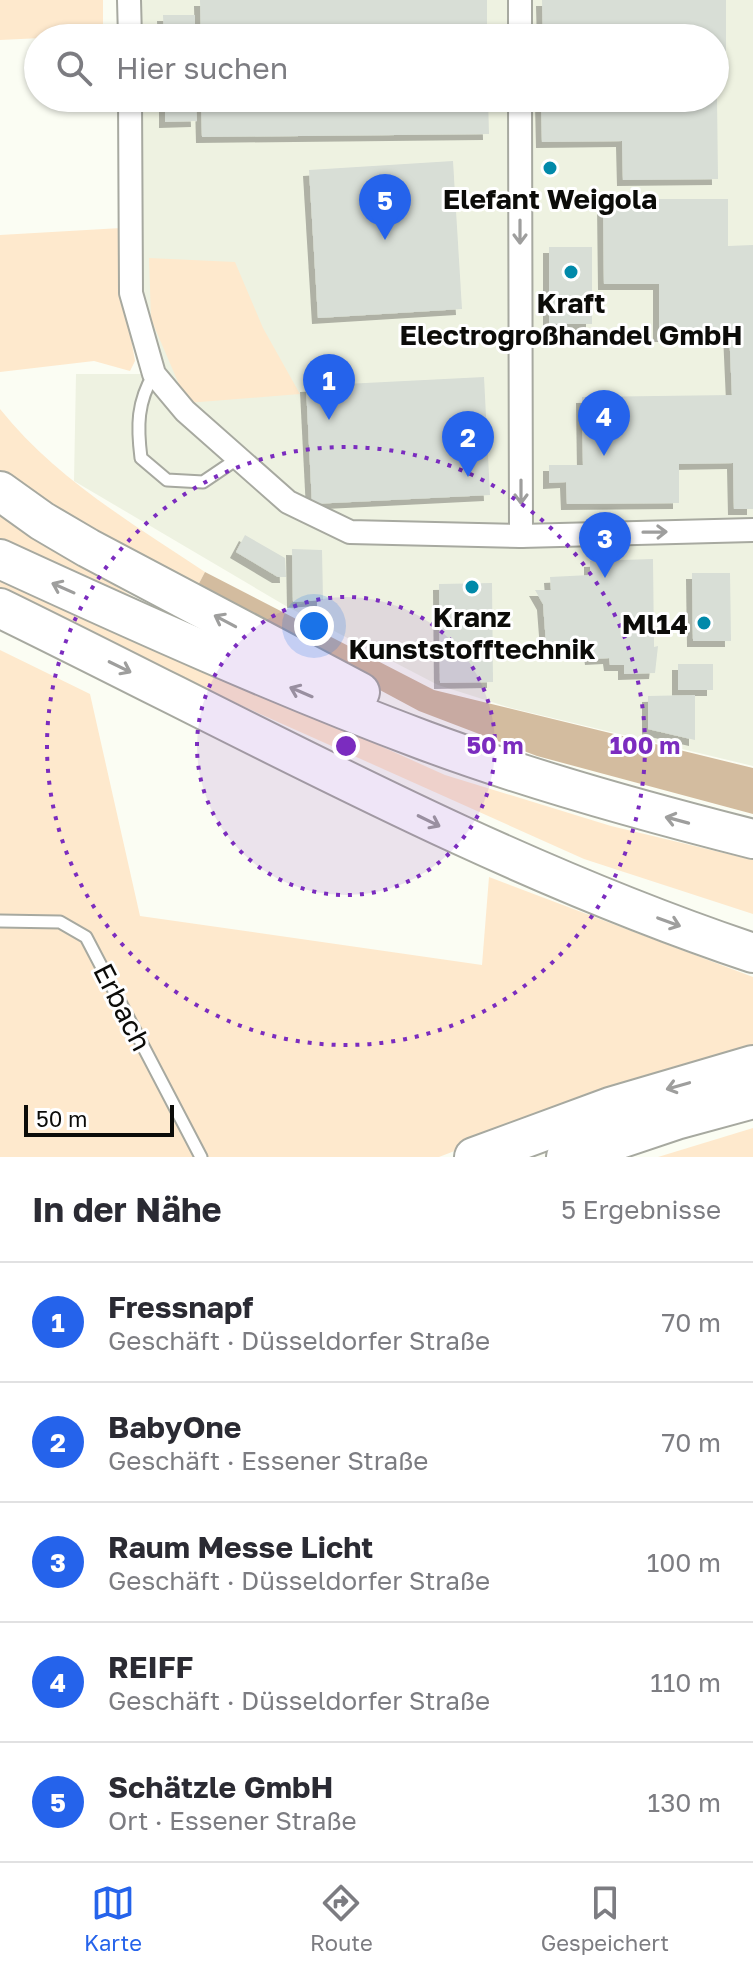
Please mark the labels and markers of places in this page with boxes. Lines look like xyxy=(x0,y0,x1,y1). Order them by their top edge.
marker: Elefant Weigola xyxy=(541,159,559,177)
pin: 5 xyxy=(359,174,411,240)
place label: Elefant Weigola xyxy=(443,182,657,215)
marker: Kraft Electrogroßhandel GmbH xyxy=(562,263,580,281)
place label: Kraft Electrogroßhandel GmbH xyxy=(400,286,742,351)
pin: 1 xyxy=(303,354,355,420)
pin: 4 xyxy=(578,390,630,456)
pin: 2 xyxy=(442,411,494,477)
pin: 3 xyxy=(579,512,631,578)
marker: Kranz Kunststofftechnik xyxy=(463,578,481,596)
place label: Kranz Kunststofftechnik xyxy=(349,600,595,665)
place label: Ml14 xyxy=(622,607,688,640)
marker: Ml14 xyxy=(695,614,713,632)
centre of rings xyxy=(332,732,360,760)

